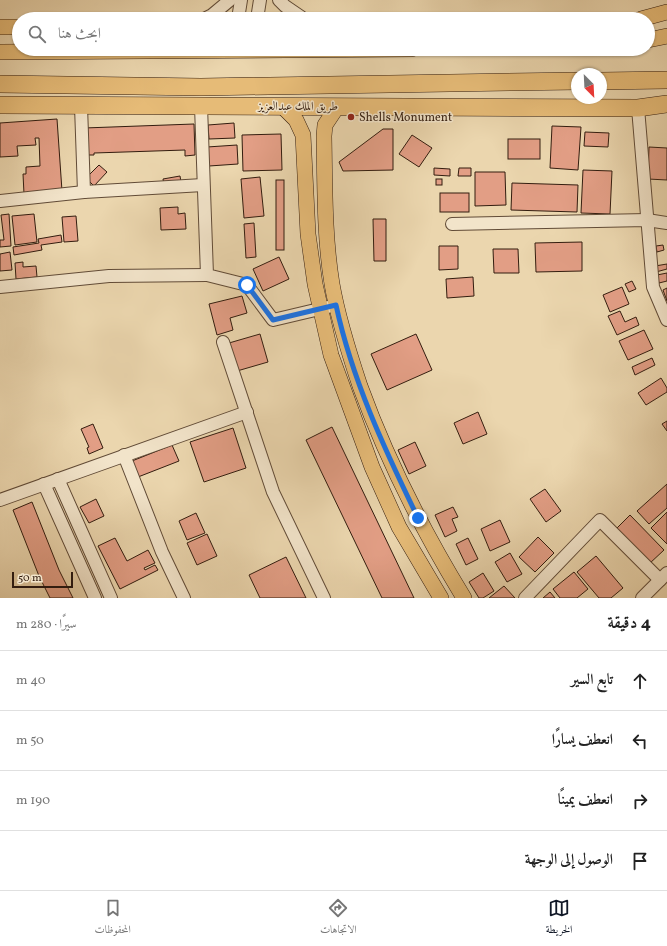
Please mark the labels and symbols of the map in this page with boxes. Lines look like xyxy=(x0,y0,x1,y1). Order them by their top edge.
north arrow xyxy=(571,68,607,104)
street label: طريق الملك عبدالعزيز xyxy=(256,99,338,115)
place label: Shells Monument xyxy=(359,110,452,126)
marker: Shells Monument xyxy=(346,112,356,122)
route start xyxy=(238,276,256,294)
route end xyxy=(409,509,427,527)
scale bar xyxy=(12,570,73,589)

